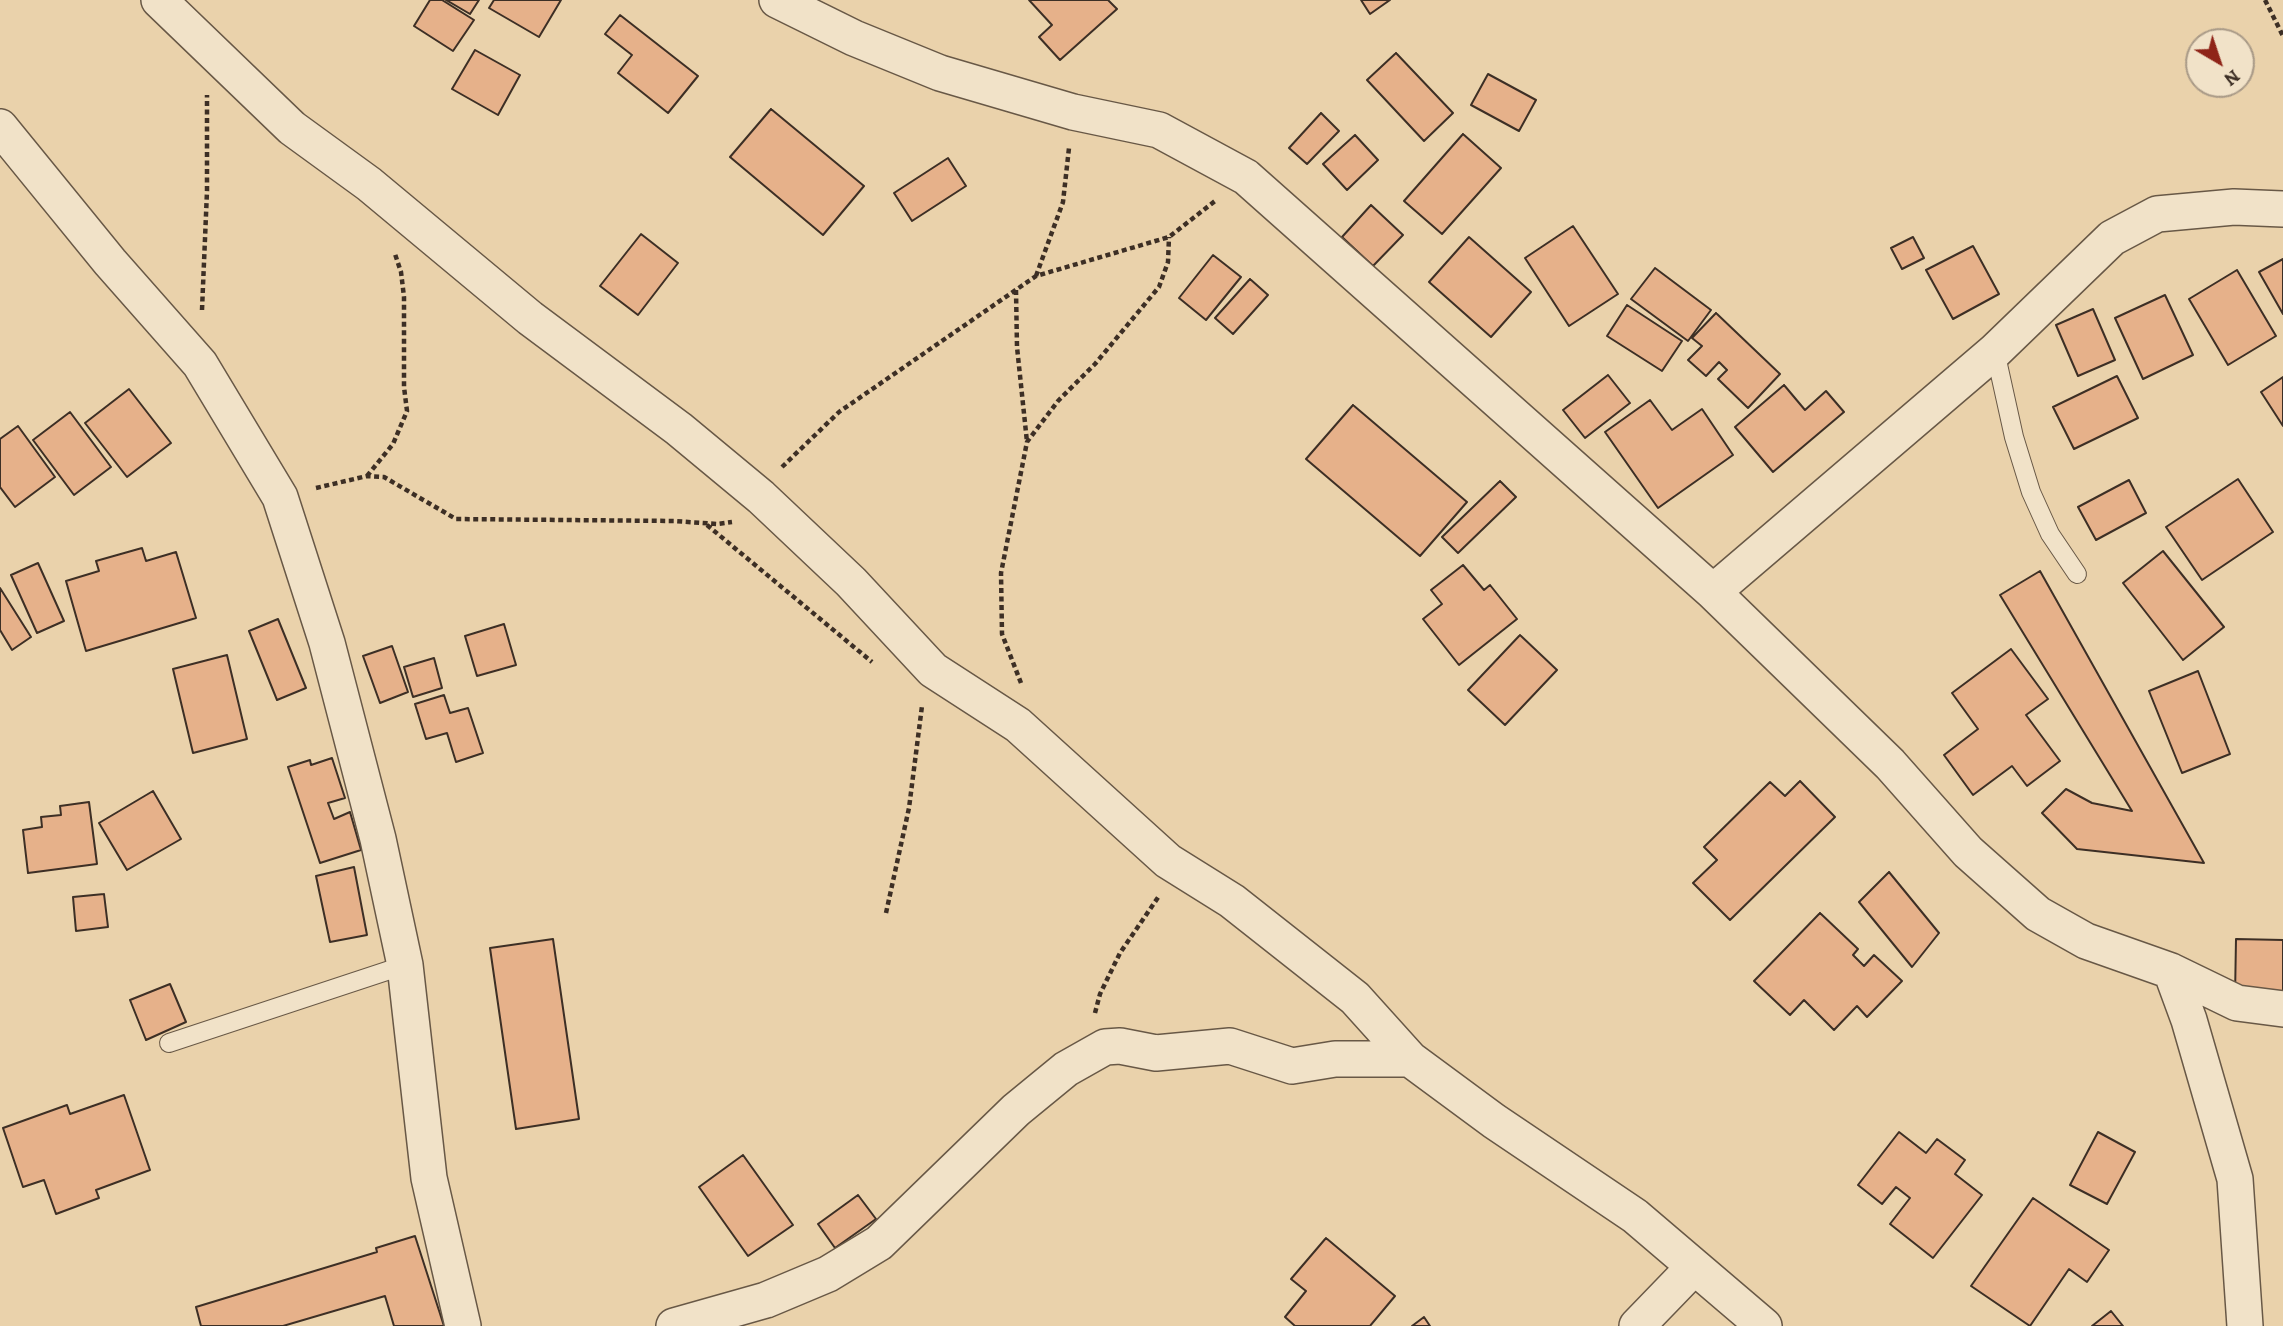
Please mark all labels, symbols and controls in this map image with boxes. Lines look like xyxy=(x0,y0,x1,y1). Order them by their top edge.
north arrow xyxy=(2185,28,2255,98)
text: N xyxy=(2218,63,2246,92)

